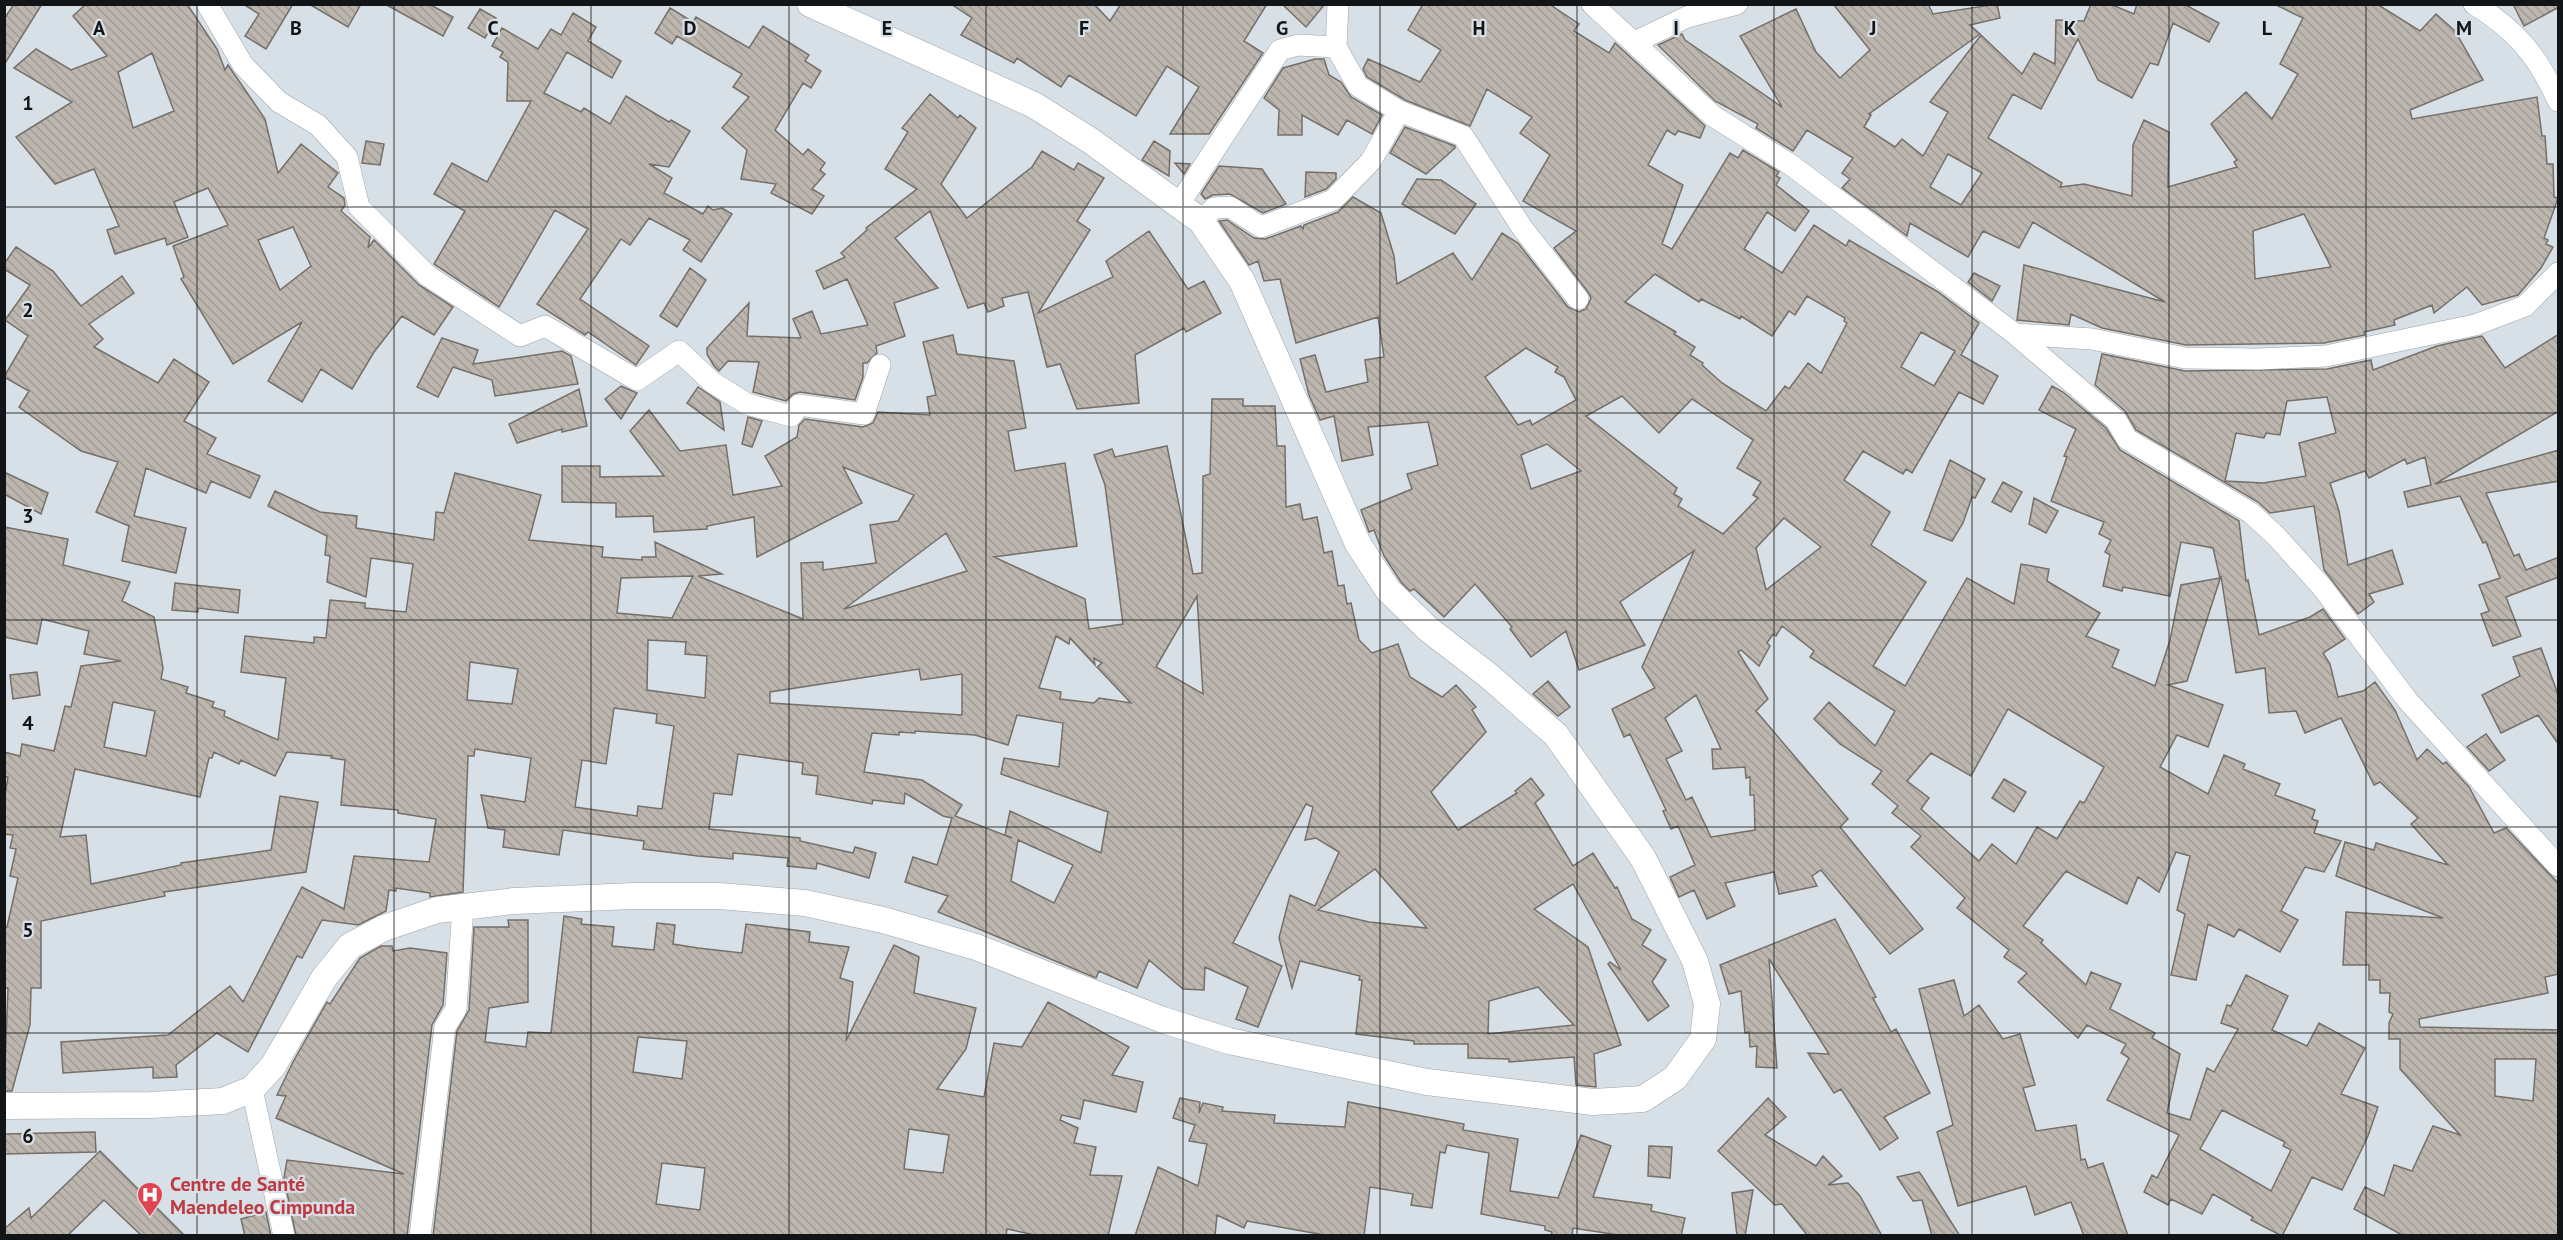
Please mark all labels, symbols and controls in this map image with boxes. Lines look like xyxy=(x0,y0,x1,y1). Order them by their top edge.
text: A xyxy=(93,15,106,41)
text: B xyxy=(290,15,302,41)
text: C xyxy=(487,15,499,41)
text: D xyxy=(684,15,697,41)
text: E xyxy=(882,15,892,41)
text: F xyxy=(1079,15,1089,41)
text: G xyxy=(1276,15,1288,41)
text: H xyxy=(1472,15,1486,41)
text: I xyxy=(1673,15,1679,41)
text: J xyxy=(1869,15,1876,41)
text: K xyxy=(2064,15,2077,41)
text: L xyxy=(2262,15,2273,41)
text: M xyxy=(2456,15,2472,41)
text: 1 xyxy=(22,90,34,116)
text: 2 xyxy=(22,297,34,323)
text: 3 xyxy=(22,503,34,529)
text: 4 xyxy=(22,710,34,736)
text: 5 xyxy=(22,917,34,943)
text: 6 xyxy=(22,1123,34,1149)
place label: Centre de Santé Maendeleo Cimpunda xyxy=(170,1171,355,1220)
hospital icon: Centre de Santé Maendeleo Cimpunda xyxy=(135,1180,165,1218)

